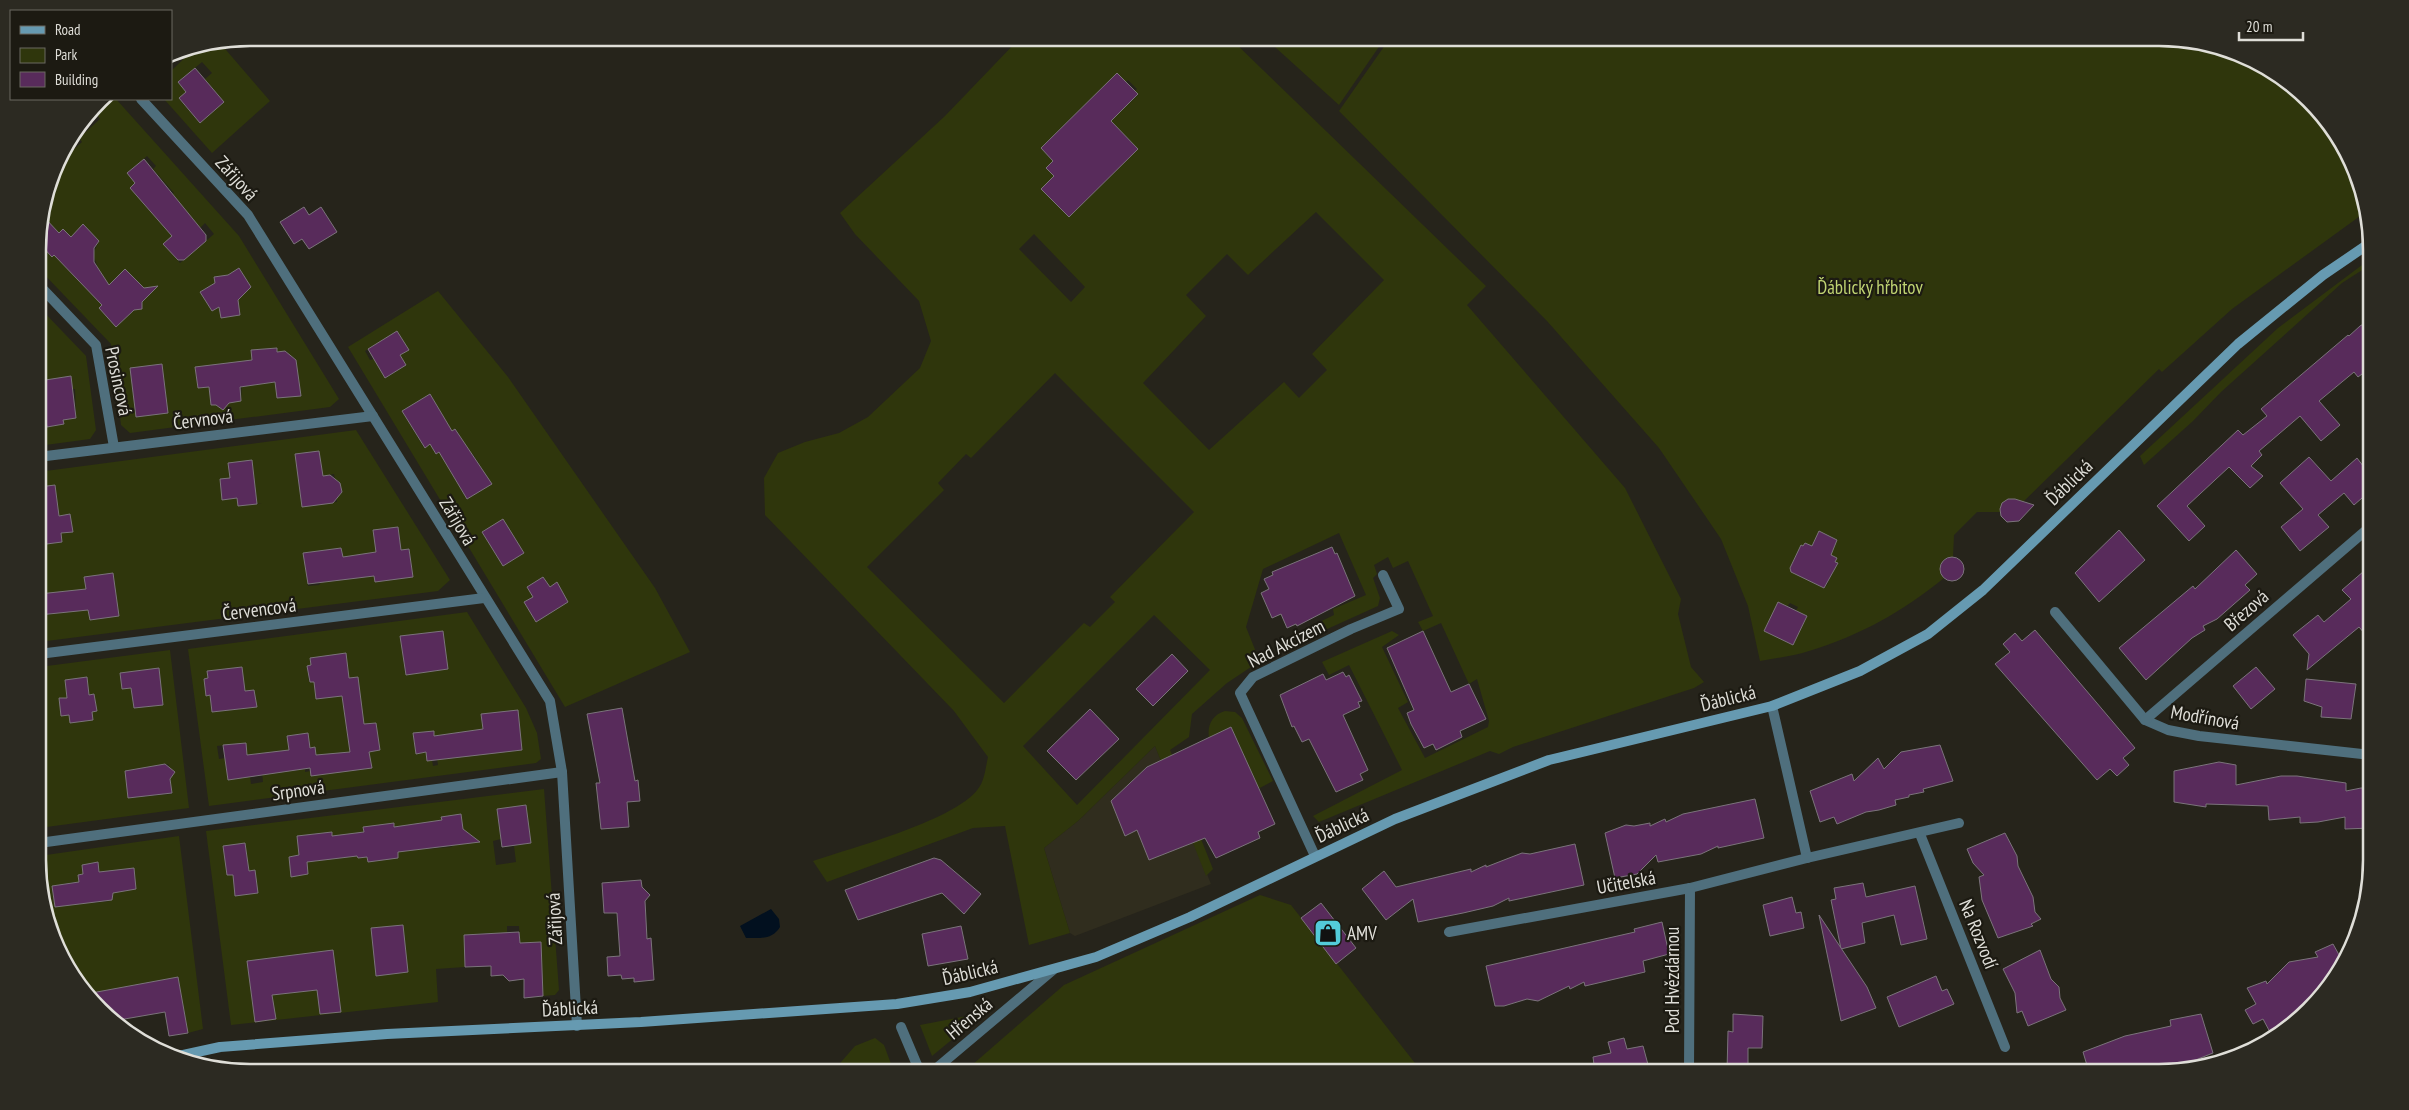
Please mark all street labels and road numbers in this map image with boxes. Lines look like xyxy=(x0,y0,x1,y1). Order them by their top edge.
street label: Zářijová xyxy=(211,151,263,205)
street label: Prosincová xyxy=(100,344,138,418)
street label: Červnová xyxy=(172,403,234,435)
street label: Ďáblická xyxy=(2040,454,2098,510)
street label: Zářijová xyxy=(434,492,482,550)
street label: Březová xyxy=(2219,584,2273,636)
street label: Červencová xyxy=(221,593,297,625)
street label: Nad Akcízem xyxy=(1243,613,1329,673)
street label: Ďáblická xyxy=(1698,680,1758,716)
street label: Modřínová xyxy=(2169,699,2241,735)
street label: Srpnová xyxy=(270,774,326,806)
street label: Ďáblická xyxy=(1312,802,1372,848)
street label: Učitelská xyxy=(1595,865,1657,899)
street label: Zářijová xyxy=(541,892,567,946)
street label: Na Rozvodí xyxy=(1954,896,2004,972)
street label: Pod Hvězdárnou xyxy=(1660,927,1684,1033)
street label: Ďáblická xyxy=(940,954,1000,990)
street label: Hřenská xyxy=(941,992,997,1044)
street label: Ďáblická xyxy=(541,995,599,1021)

